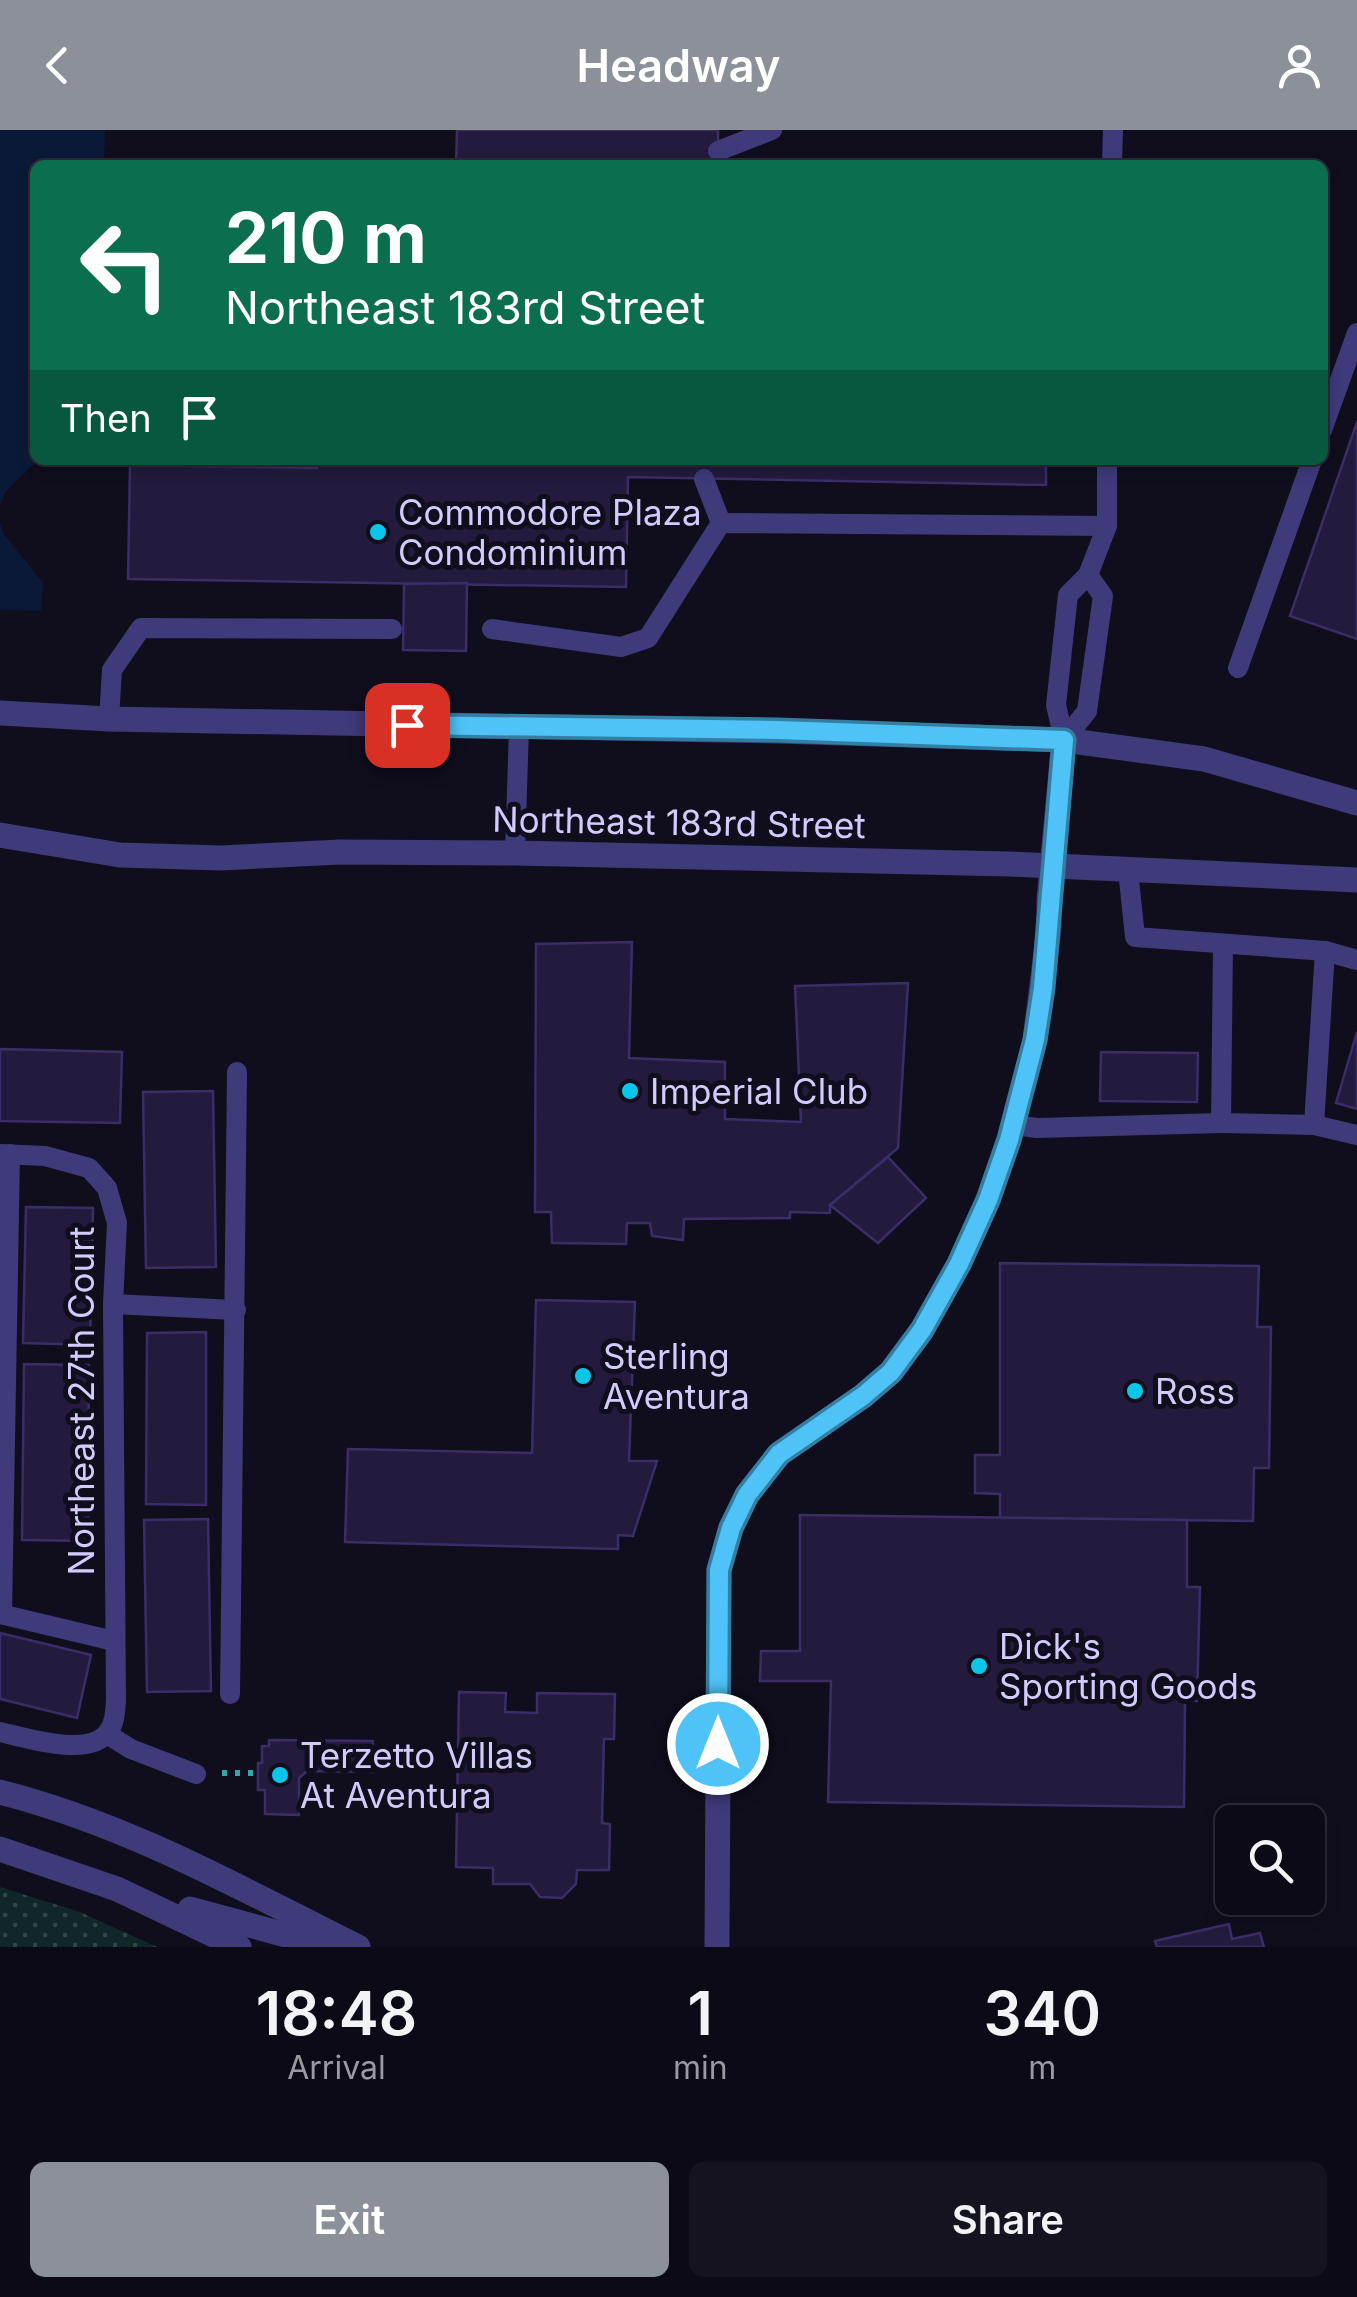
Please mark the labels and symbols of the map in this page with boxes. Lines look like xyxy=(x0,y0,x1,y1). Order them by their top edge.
place label: Commodore Plaza Condominium xyxy=(398,491,702,573)
marker: Commodore Plaza Condominium xyxy=(367,521,389,543)
pin xyxy=(365,683,450,768)
street label: Northeast 183rd Street xyxy=(492,798,866,846)
place label: Imperial Club xyxy=(650,1070,868,1112)
marker: Imperial Club xyxy=(619,1080,641,1102)
street label: Northeast 27th Court xyxy=(60,1227,102,1575)
place label: Sterling Aventura xyxy=(603,1335,750,1417)
marker: Sterling Aventura xyxy=(572,1365,594,1387)
place label: Ross xyxy=(1155,1370,1235,1412)
marker: Ross xyxy=(1124,1380,1146,1402)
place label: Dick's Sporting Goods xyxy=(999,1625,1258,1707)
marker: Dick's Sporting Goods xyxy=(968,1655,990,1677)
position arrow xyxy=(666,1692,770,1796)
place label: Terzetto Villas At Aventura xyxy=(300,1734,533,1816)
marker: Terzetto Villas At Aventura xyxy=(269,1764,291,1786)

